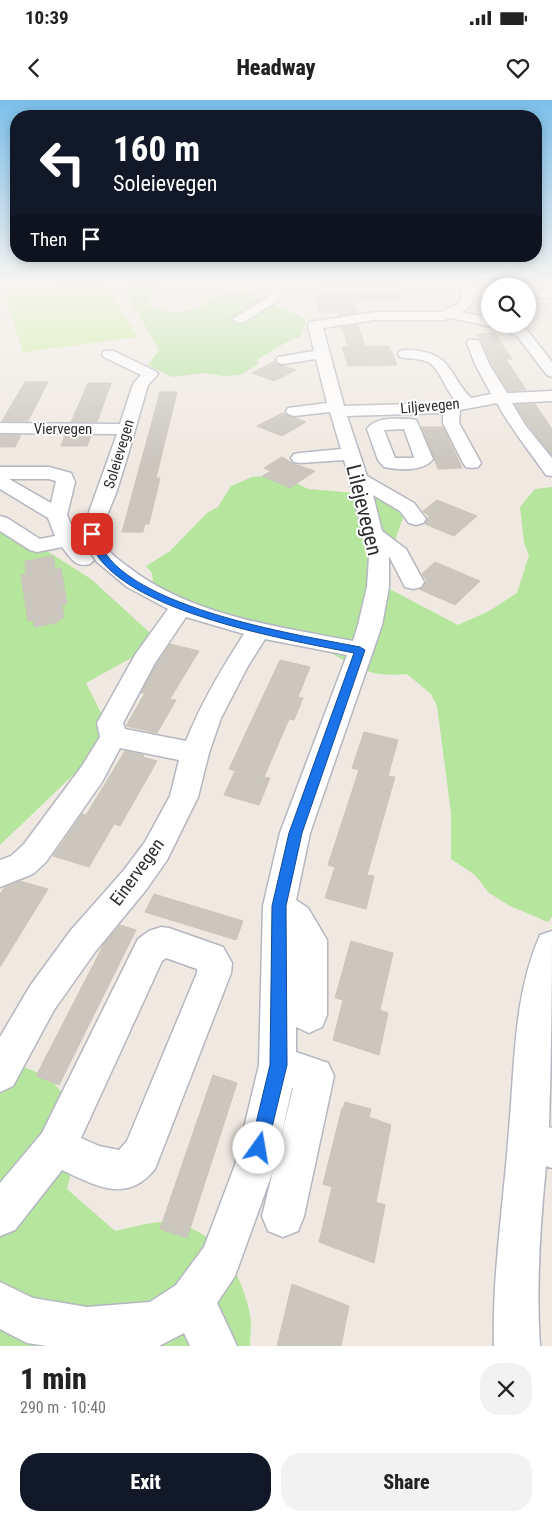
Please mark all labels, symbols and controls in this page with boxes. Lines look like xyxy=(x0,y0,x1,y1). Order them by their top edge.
text: 10:39 xyxy=(25,6,69,29)
icon: back xyxy=(20,54,48,82)
icon: heart xyxy=(504,54,532,82)
text: Headway xyxy=(236,55,316,80)
text: 160 m xyxy=(113,129,200,170)
icon: left xyxy=(30,130,95,195)
text: Soleievegen xyxy=(113,171,217,196)
icon: arrive xyxy=(77,225,105,253)
text: Then xyxy=(30,228,67,251)
map controls xyxy=(481,278,536,333)
button: search xyxy=(481,278,536,333)
street label: Liljevegen xyxy=(400,394,460,418)
street label: Soleievegen xyxy=(100,417,138,491)
street label: Viervegen xyxy=(34,420,92,438)
street label: Lilejevegen xyxy=(341,462,387,558)
pin xyxy=(71,513,113,555)
icon: arrive xyxy=(78,520,106,548)
street label: Einervegen xyxy=(105,834,168,909)
position arrow xyxy=(232,1121,284,1173)
text: 1 min xyxy=(20,1361,87,1396)
button: close xyxy=(480,1363,532,1415)
text: 290 m · 10:40 xyxy=(20,1398,106,1417)
button: Exit xyxy=(20,1453,271,1511)
button: Share xyxy=(281,1453,532,1511)

